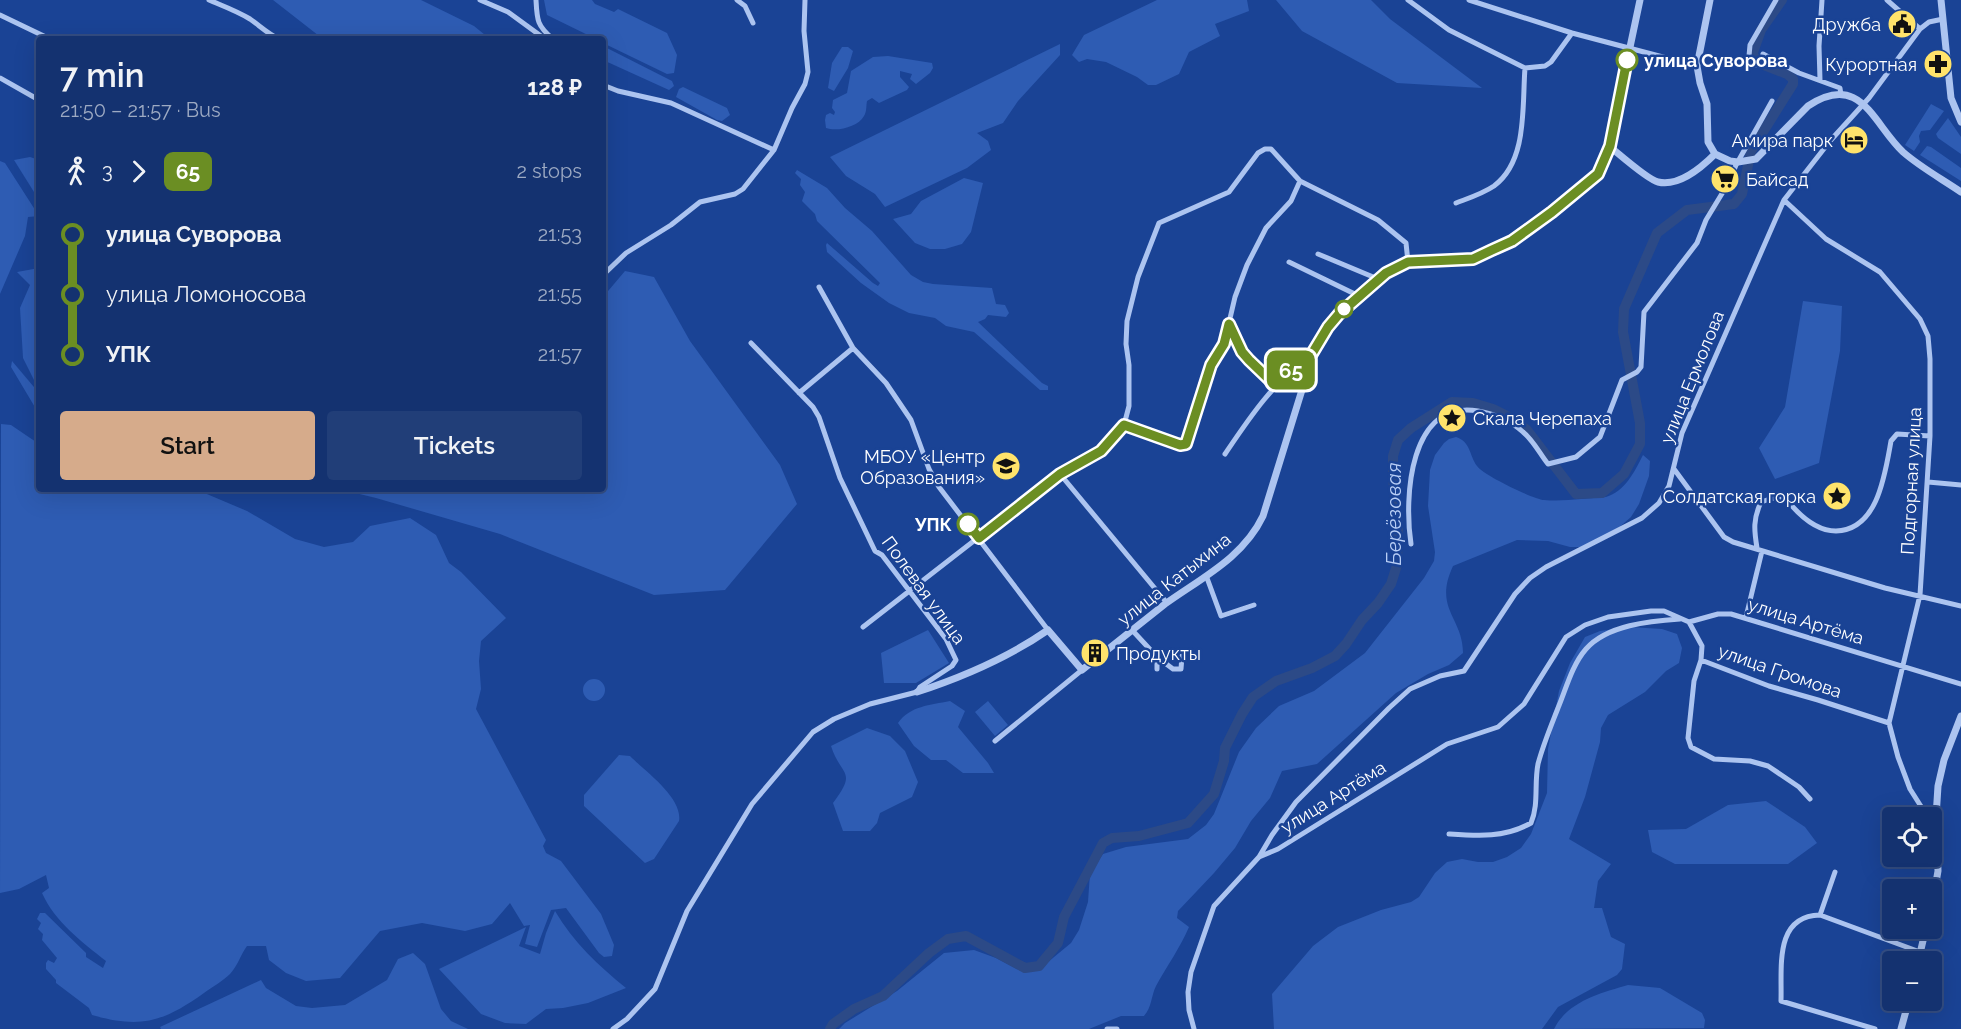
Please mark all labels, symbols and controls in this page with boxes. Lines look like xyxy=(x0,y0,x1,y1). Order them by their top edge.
public building icon: Дружба xyxy=(1886,8,1918,40)
place label: Дружба xyxy=(1812,14,1881,35)
pharmacy icon: Курортная xyxy=(1922,48,1954,80)
marker: улица Суворова xyxy=(1616,49,1638,71)
place label: улица Суворова xyxy=(1644,50,1788,71)
place label: Курортная xyxy=(1825,54,1917,75)
text: 7 min xyxy=(60,56,145,95)
text: 128 ₽ xyxy=(527,74,582,100)
text: 21:50 – 21:57 · Bus xyxy=(60,98,221,122)
hotel icon: Амира парк xyxy=(1838,124,1870,156)
place label: Амира парк xyxy=(1732,130,1833,151)
icon: walk xyxy=(60,155,93,188)
icon: forward xyxy=(122,155,155,188)
text: 3 xyxy=(102,159,113,183)
text: 65 xyxy=(176,159,200,184)
text: 2 stops xyxy=(516,159,582,183)
supermarket icon: Байсад xyxy=(1709,163,1741,195)
place label: Байсад xyxy=(1746,169,1808,190)
text: улица Суворова xyxy=(106,221,281,247)
text: 21:53 xyxy=(538,222,582,246)
text: улица Ломоносова xyxy=(106,281,306,307)
text: 21:55 xyxy=(537,282,582,306)
unlabelled marker xyxy=(1335,300,1353,318)
street label: улица Ермолова xyxy=(1656,308,1728,446)
text: УПК xyxy=(106,341,151,367)
text: 21:57 xyxy=(538,342,582,366)
line badge: 65 xyxy=(1264,350,1318,389)
text: 65 xyxy=(1279,358,1303,383)
place icon: Скала Черепаха xyxy=(1436,402,1468,434)
street label: Подгорная улица xyxy=(1897,407,1925,555)
place label: Скала Черепаха xyxy=(1473,408,1612,429)
button: Start xyxy=(60,411,315,480)
button: Tickets xyxy=(327,411,582,480)
place label: МБОУ «Центр Образования» xyxy=(860,446,985,488)
school or university icon: МБОУ «Центр Образования» xyxy=(990,450,1022,482)
water label: Берёзовая xyxy=(1382,462,1406,566)
place icon: Солдатская горка xyxy=(1821,480,1853,512)
place label: Солдатская горка xyxy=(1663,486,1816,507)
marker: УПК xyxy=(957,513,979,535)
place label: УПК xyxy=(914,514,953,535)
street label: улица Катыхина xyxy=(1113,528,1235,630)
street label: Полевая улица xyxy=(878,532,970,648)
street label: улица Артёма xyxy=(1746,593,1866,649)
building icon: Продукты xyxy=(1079,637,1111,669)
street label: улица Громова xyxy=(1715,640,1845,702)
place label: Продукты xyxy=(1116,643,1201,664)
street label: улица Артёма xyxy=(1277,756,1389,838)
map controls xyxy=(1882,807,1942,1011)
button: locate xyxy=(1882,807,1942,867)
button: + xyxy=(1882,879,1942,939)
button: − xyxy=(1882,951,1942,1011)

